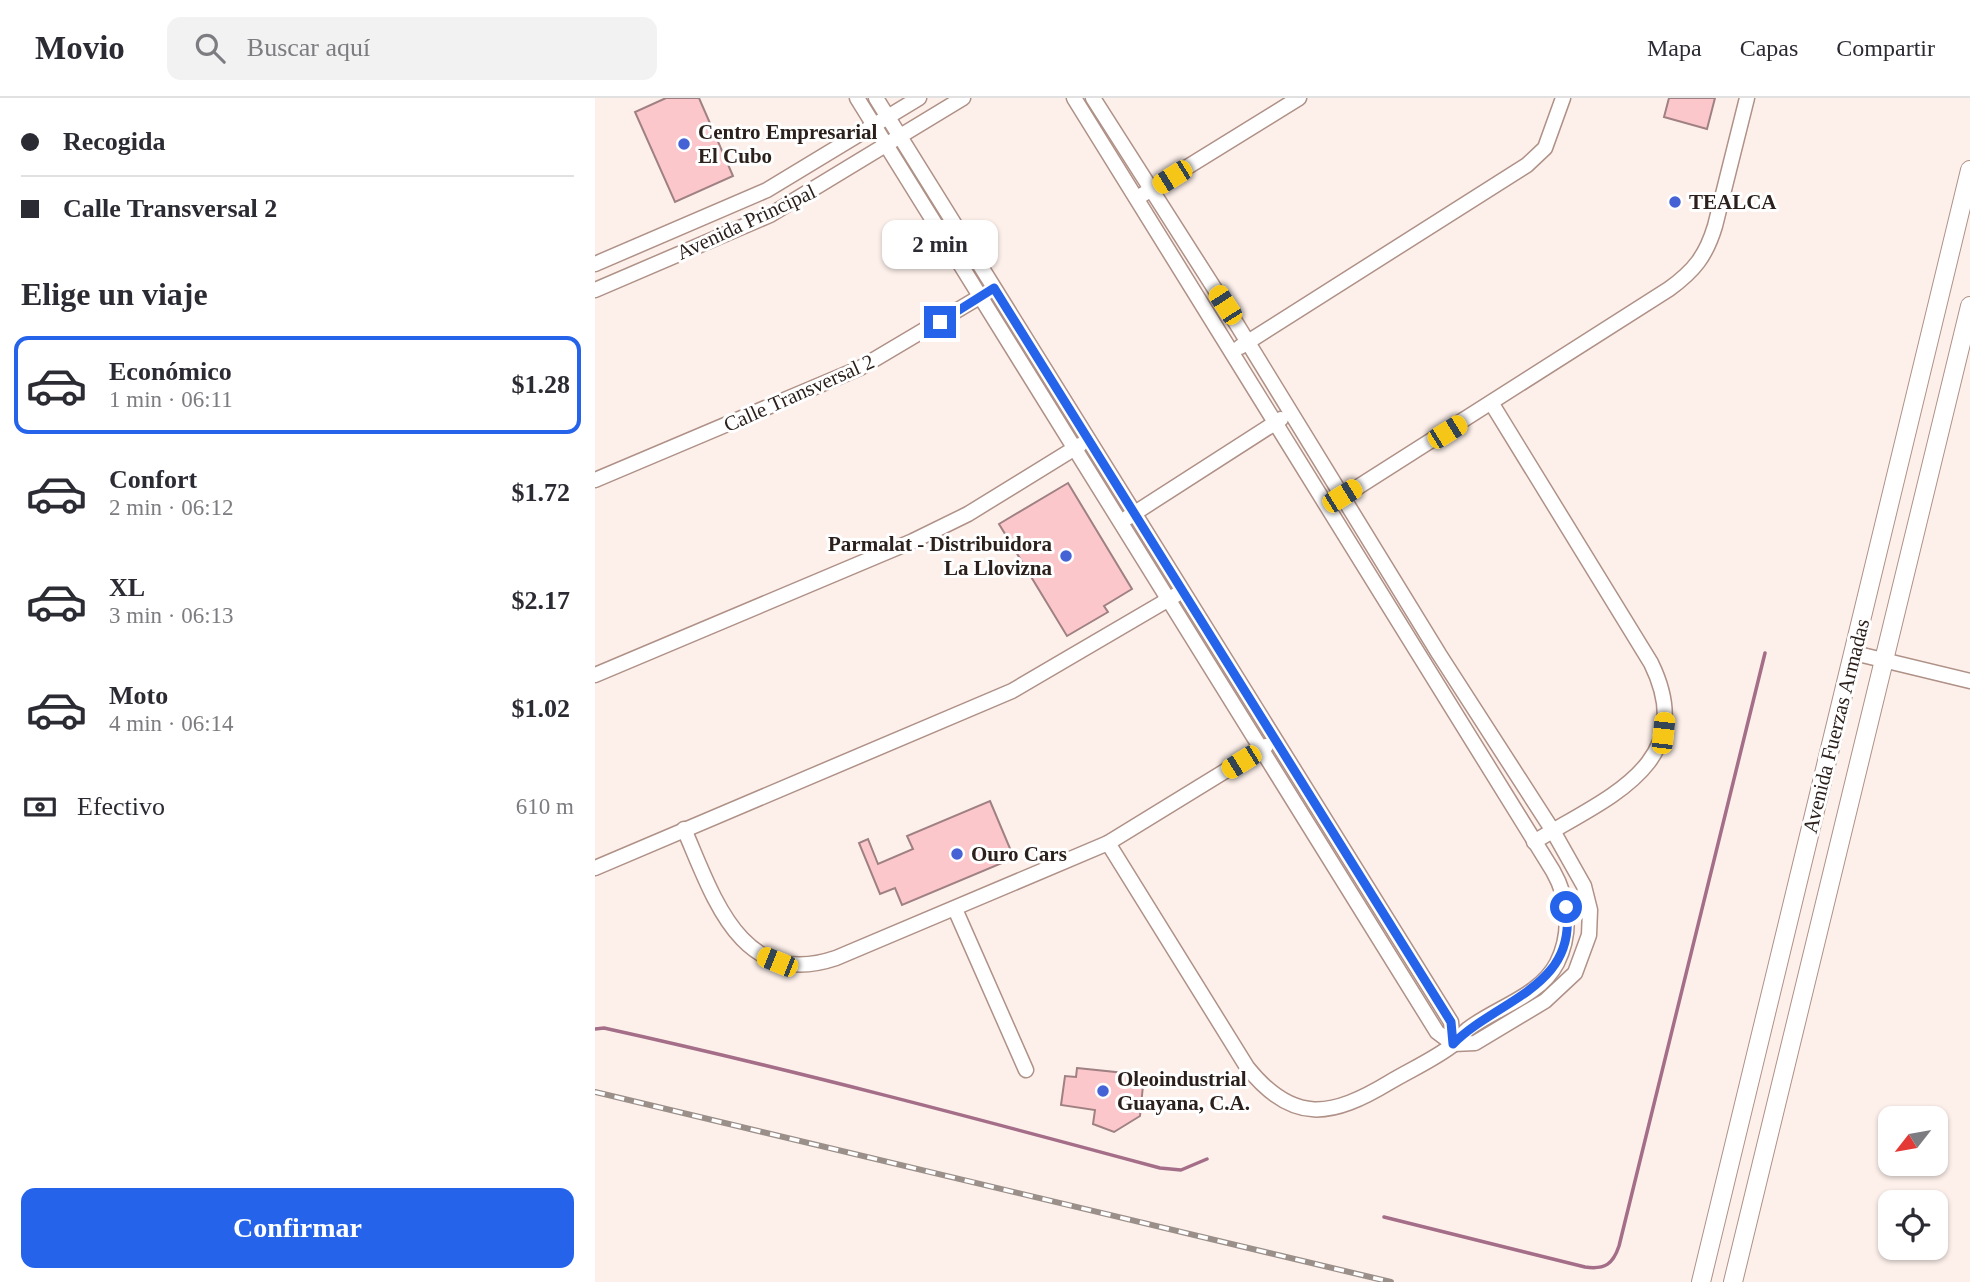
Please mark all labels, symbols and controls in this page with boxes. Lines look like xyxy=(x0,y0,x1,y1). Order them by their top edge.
search box xyxy=(167,17,657,80)
icon: search xyxy=(191,29,229,67)
text: Movio xyxy=(35,30,125,66)
text: Buscar aquí xyxy=(247,33,370,62)
text: Mapa xyxy=(1647,35,1702,61)
text: Capas xyxy=(1740,35,1798,61)
text: Compartir xyxy=(1836,35,1935,61)
place label: Centro Empresarial El Cubo xyxy=(698,120,878,168)
text: Recogida xyxy=(63,127,166,156)
marker: Centro Empresarial El Cubo xyxy=(676,136,692,152)
car xyxy=(1149,157,1196,197)
street label: Avenida Principal xyxy=(673,179,819,265)
place label: TEALCA xyxy=(1689,190,1777,214)
text: Calle Transversal 2 xyxy=(63,194,277,223)
marker: TEALCA xyxy=(1667,194,1683,210)
callout: 2 min xyxy=(882,220,998,270)
text: 2 min xyxy=(912,232,968,257)
text: Elige un viaje xyxy=(21,276,208,312)
car xyxy=(1205,282,1246,328)
route end xyxy=(924,306,956,338)
street label: Calle Transversal 2 xyxy=(720,349,878,437)
icon: car xyxy=(25,354,88,417)
text: Económico xyxy=(109,357,232,386)
text: $1.28 xyxy=(512,370,570,399)
text: 1 min · 06:11 xyxy=(109,387,233,412)
car xyxy=(1424,412,1471,452)
icon: car xyxy=(25,462,88,525)
text: Confort xyxy=(109,465,197,494)
car xyxy=(1319,476,1366,516)
text: $1.72 xyxy=(512,478,570,507)
text: 2 min · 06:12 xyxy=(109,495,234,520)
place label: Parmalat - Distribuidora La Llovizna xyxy=(828,532,1052,580)
marker: Parmalat - Distribuidora La Llovizna xyxy=(1058,548,1074,564)
icon: car xyxy=(25,570,88,633)
text: XL xyxy=(109,573,145,602)
text: $2.17 xyxy=(512,586,570,615)
text: 3 min · 06:13 xyxy=(109,603,234,628)
street label: Avenida Fuerzas Armadas xyxy=(1798,616,1874,836)
icon: car xyxy=(25,678,88,741)
text: Moto xyxy=(109,681,168,710)
text: $1.02 xyxy=(512,694,570,723)
text: 4 min · 06:14 xyxy=(109,711,234,736)
car xyxy=(1651,711,1676,755)
car xyxy=(1218,742,1265,782)
icon: cash xyxy=(21,788,59,826)
text: Efectivo xyxy=(77,792,165,821)
text: 610 m xyxy=(516,794,574,819)
place label: Ouro Cars xyxy=(971,842,1067,866)
marker: Ouro Cars xyxy=(949,846,965,862)
route start xyxy=(1550,891,1582,923)
car xyxy=(754,944,801,980)
place label: Oleoindustrial Guayana, C.A. xyxy=(1117,1067,1250,1115)
marker: Oleoindustrial Guayana, C.A. xyxy=(1095,1083,1111,1099)
north arrow xyxy=(1878,1106,1948,1176)
map controls xyxy=(1878,1106,1948,1260)
button: Confirmar xyxy=(21,1188,574,1268)
button: locate xyxy=(1878,1190,1948,1260)

